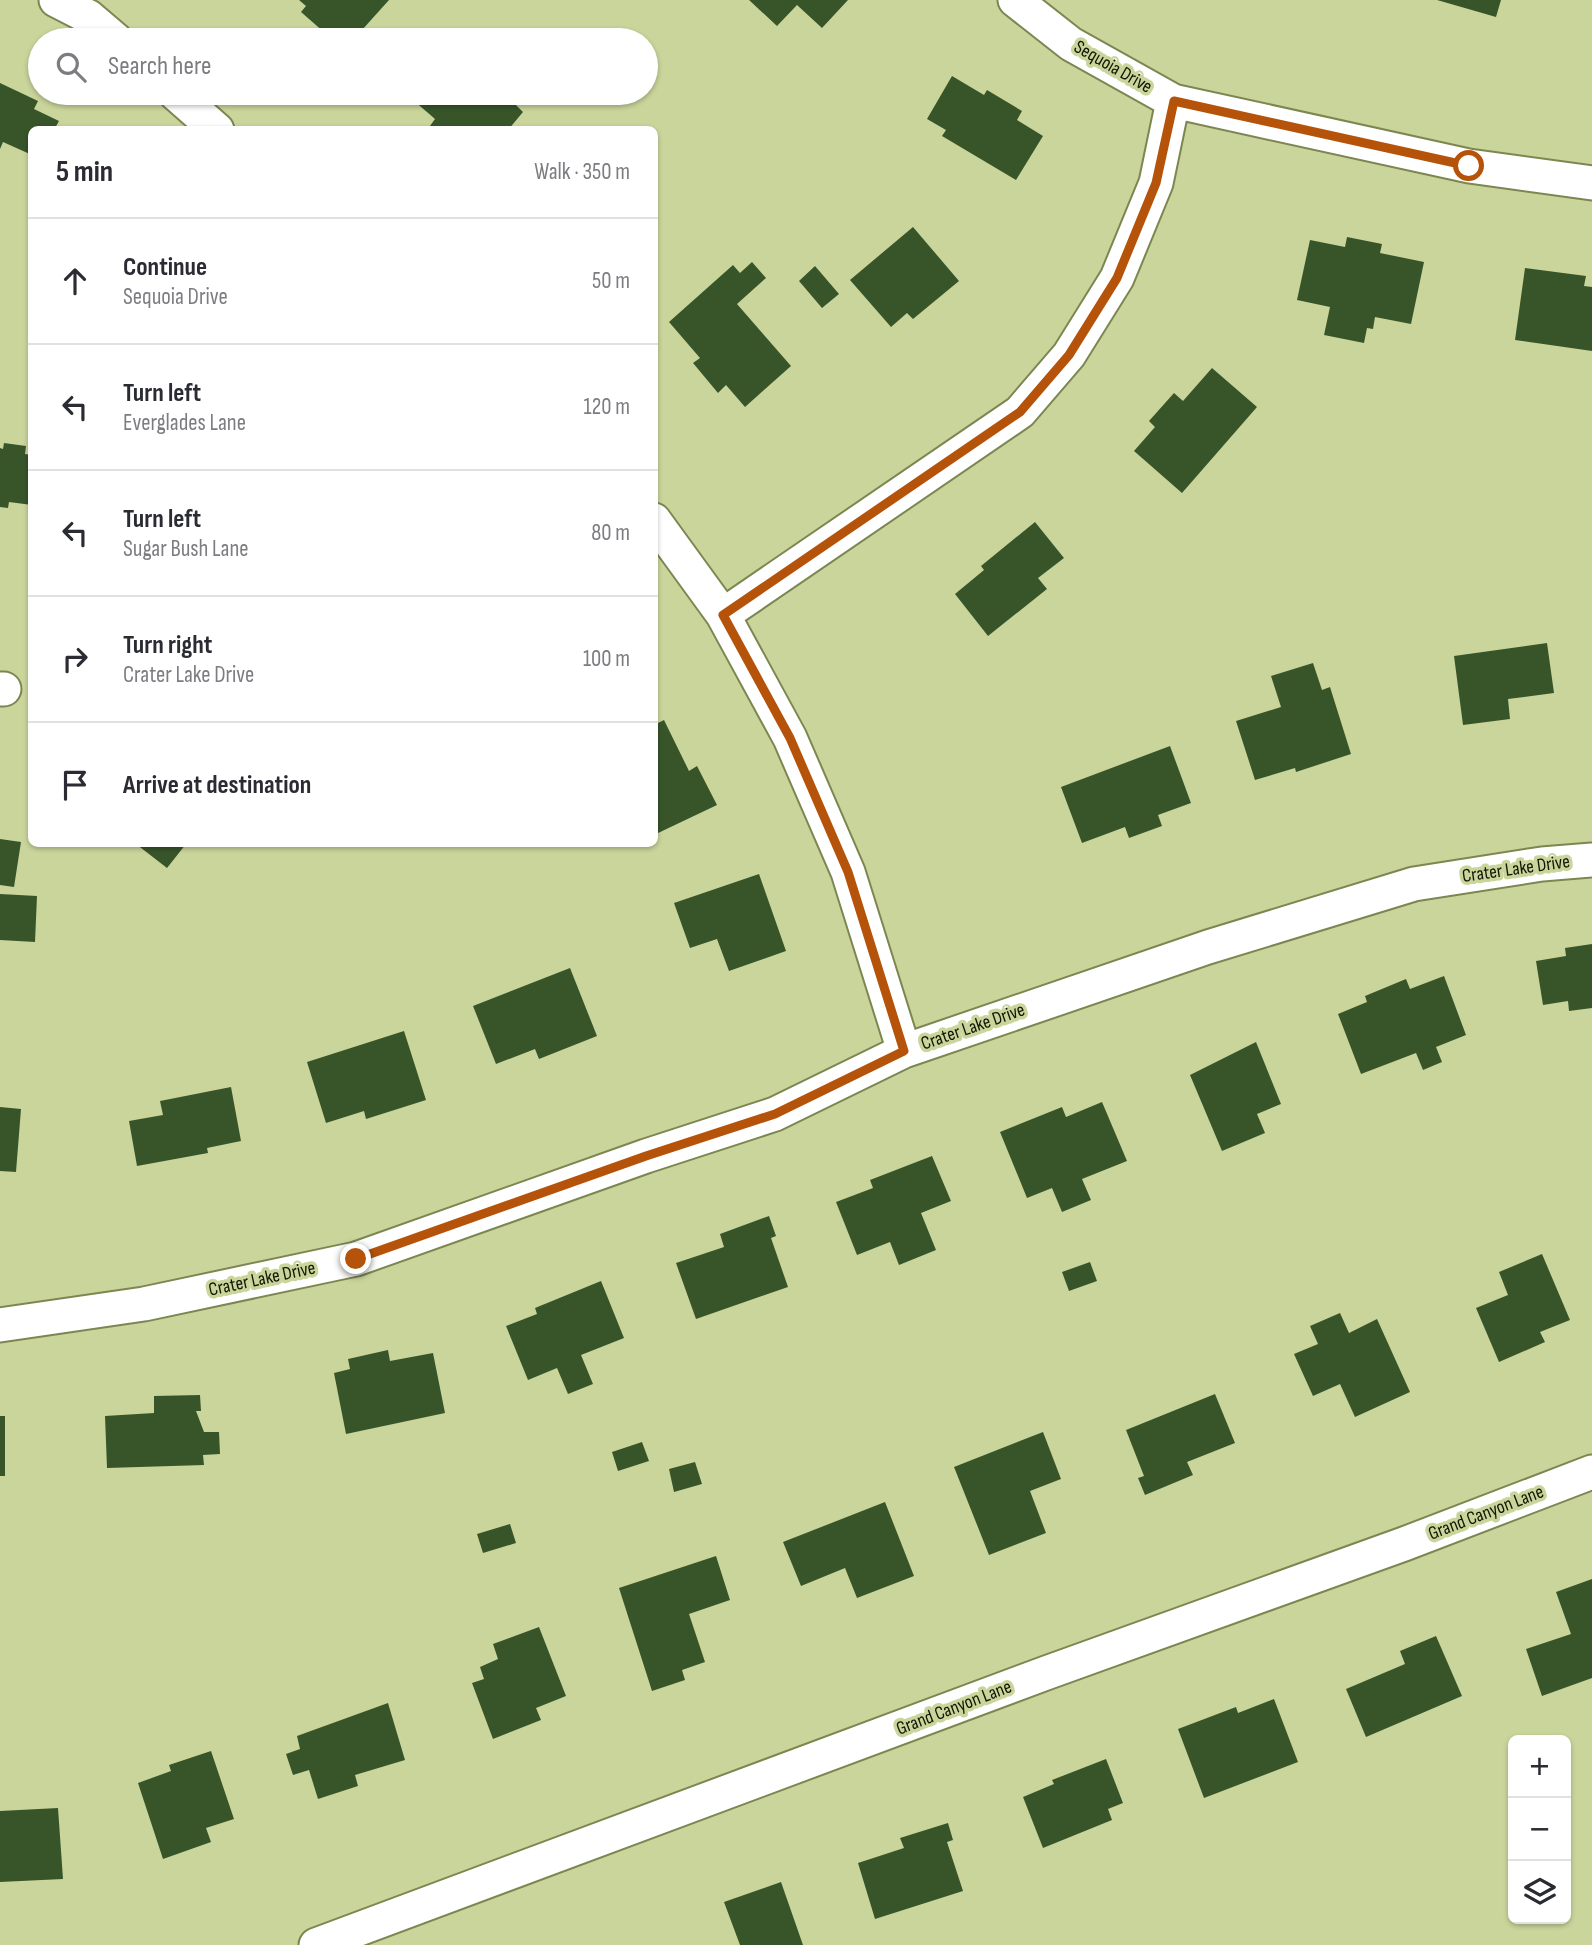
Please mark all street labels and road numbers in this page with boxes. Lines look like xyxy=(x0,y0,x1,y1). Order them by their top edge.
street label: Sequoia Drive xyxy=(1070,35,1156,99)
street label: Crater Lake Drive xyxy=(1461,850,1571,888)
street label: Crater Lake Drive xyxy=(918,998,1028,1056)
street label: Crater Lake Drive xyxy=(207,1256,317,1302)
street label: Grand Canyon Lane xyxy=(1425,1480,1547,1546)
street label: Grand Canyon Lane xyxy=(893,1675,1015,1741)

